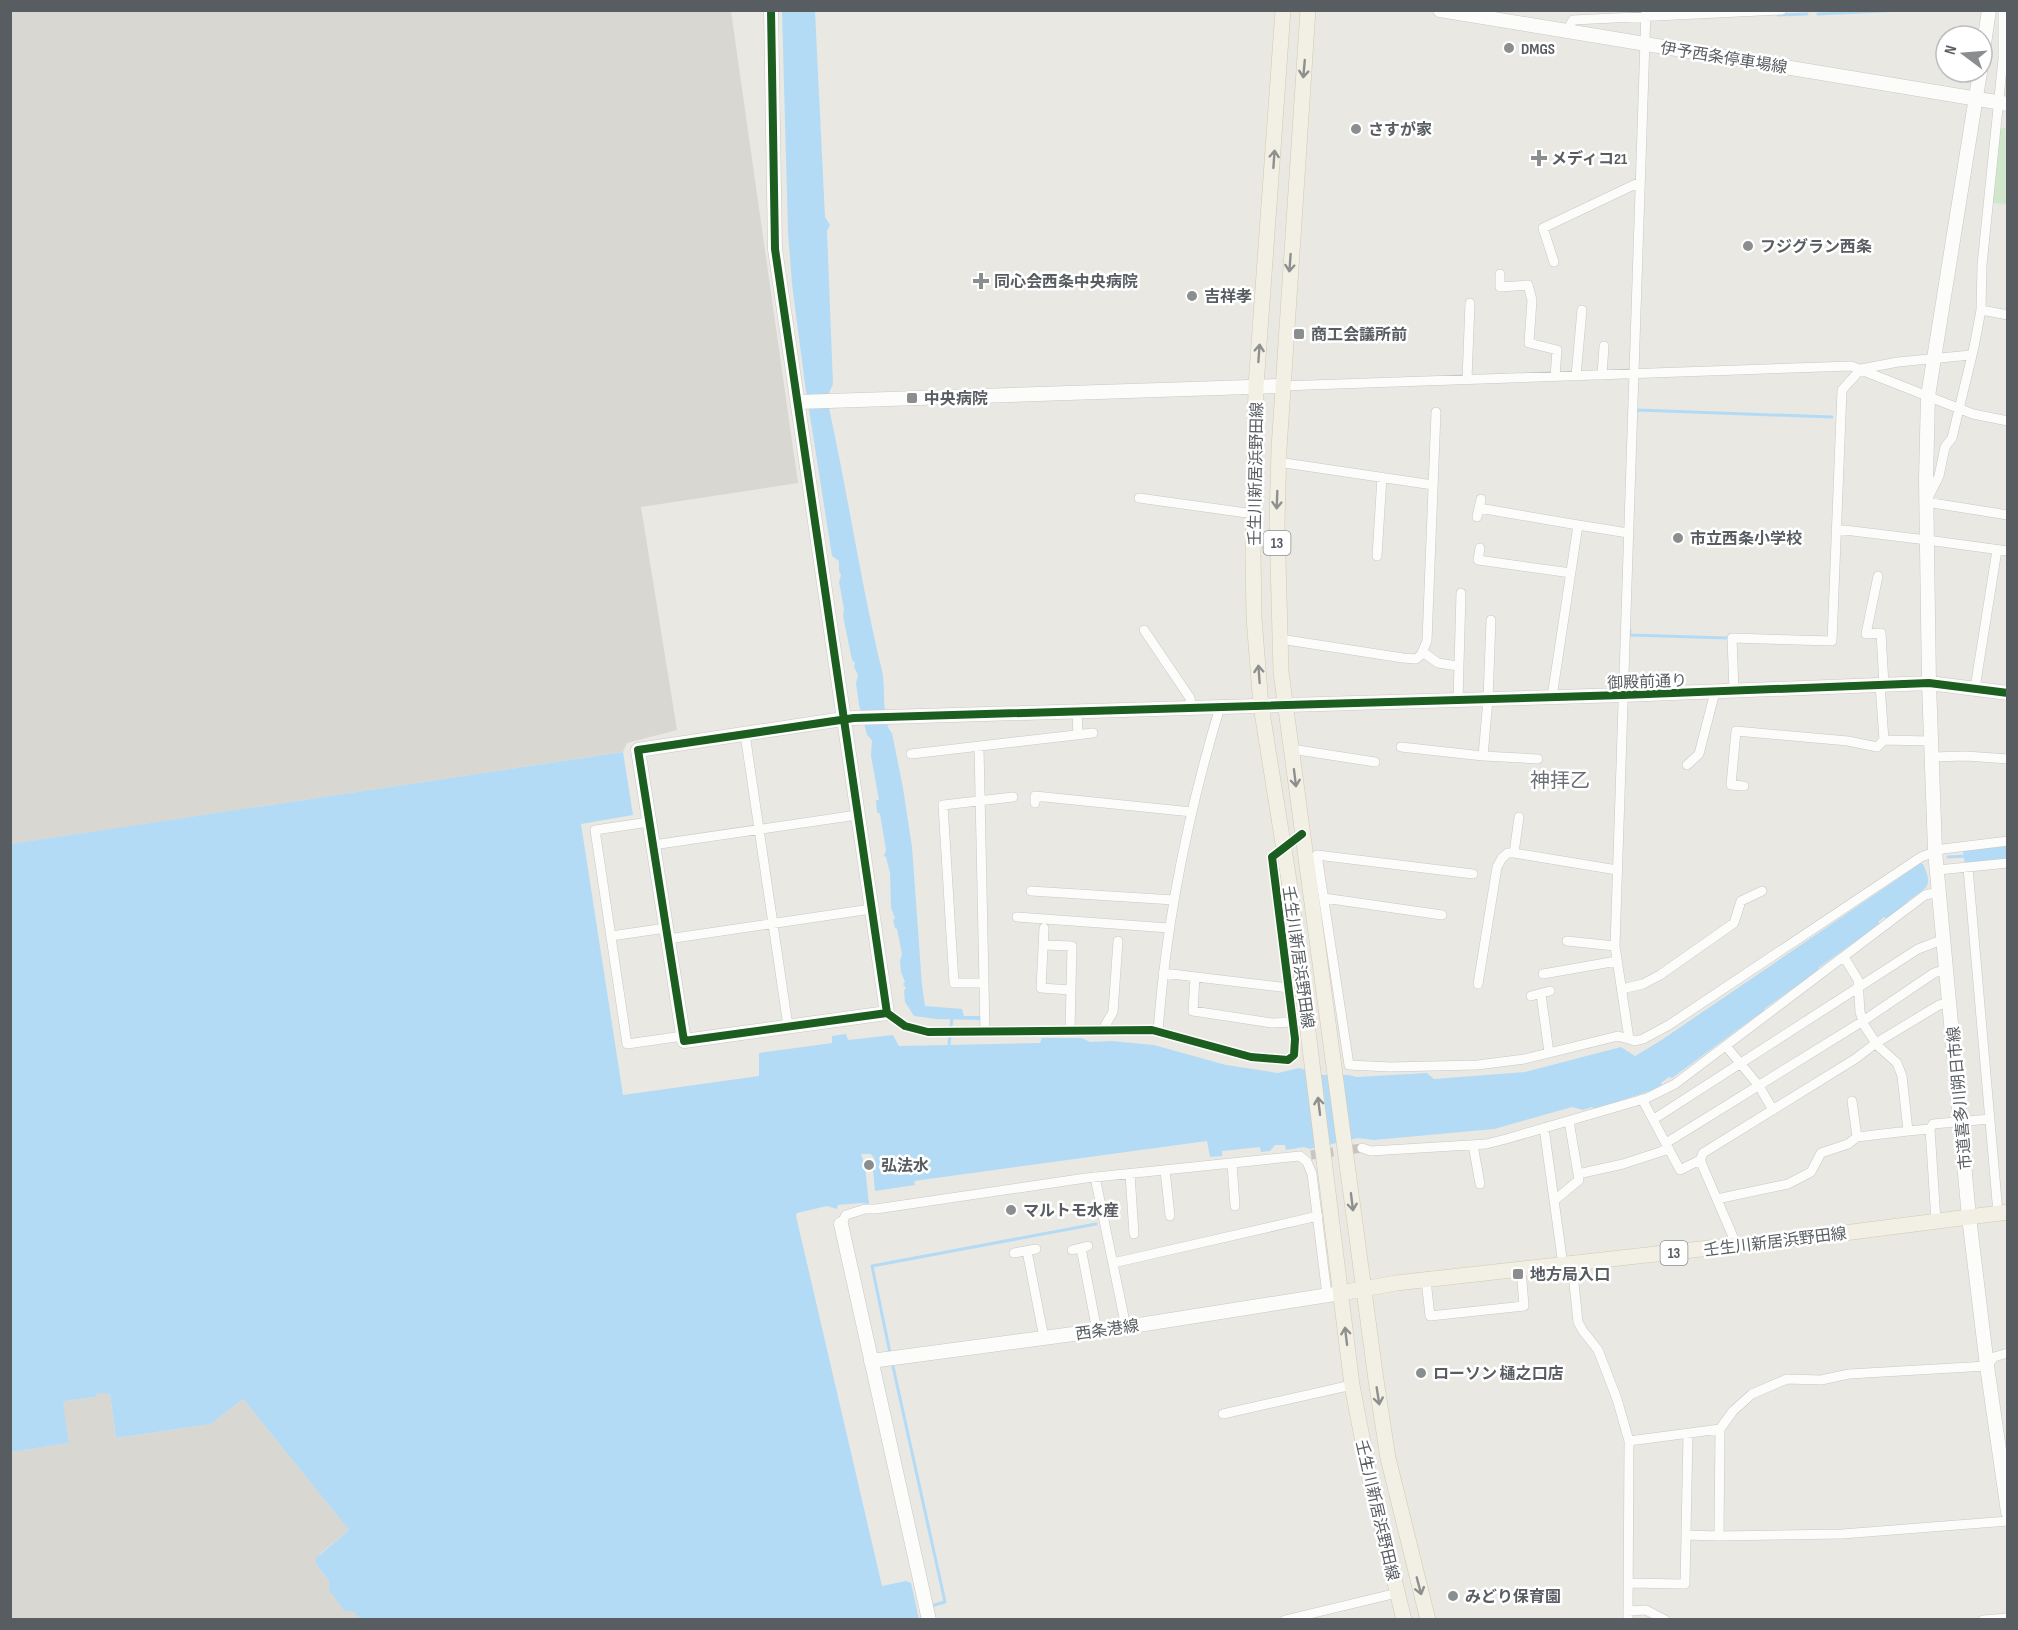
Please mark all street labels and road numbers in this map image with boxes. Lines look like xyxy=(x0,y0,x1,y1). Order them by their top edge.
street label: 伊予西条停車場線 xyxy=(1659,39,1788,78)
street label: 壬生川新居浜野田線 xyxy=(1246,402,1267,546)
road number: 13 xyxy=(1264,531,1290,555)
street label: 御殿前通り xyxy=(1607,672,1687,693)
street label: 壬生川新居浜野田線 xyxy=(1278,885,1317,1030)
street label: 市道喜多川朔日市線 xyxy=(1945,1025,1976,1170)
street label: 壬生川新居浜野田線 xyxy=(1703,1224,1848,1261)
road number: 13 xyxy=(1660,1241,1688,1265)
street label: 西条港線 xyxy=(1074,1317,1140,1344)
street label: 壬生川新居浜野田線 xyxy=(1351,1438,1402,1583)

